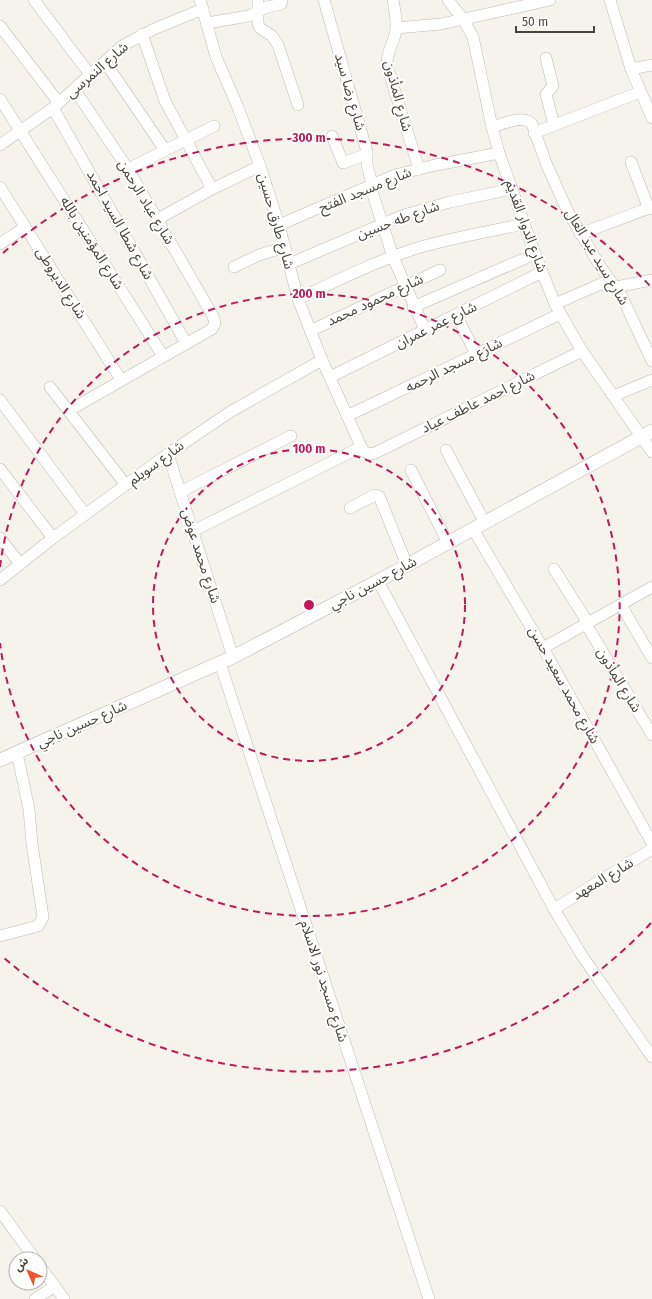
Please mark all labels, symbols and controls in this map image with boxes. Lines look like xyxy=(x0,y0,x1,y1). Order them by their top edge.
scale bar xyxy=(516,8,594,34)
text: 50 m xyxy=(522,15,548,29)
street label: شارع النمرسى xyxy=(62,38,133,103)
street label: شارع رضا سيد xyxy=(329,51,369,133)
street label: شارع المأذون xyxy=(378,59,416,134)
text: 300 m xyxy=(291,131,326,145)
street label: شارع عباد الرحمن xyxy=(112,157,178,248)
street label: شارع مسجد الفتح xyxy=(316,164,415,218)
street label: شارع شطا السيد احمد xyxy=(81,167,157,283)
street label: شارع طارق حسين xyxy=(252,171,298,272)
street label: شارع الدوار القديم xyxy=(499,177,551,275)
street label: شارع المؤمنين بالله xyxy=(55,193,127,294)
street label: شارع طه حسين xyxy=(354,197,442,245)
street label: شارع سيد عبد العال xyxy=(560,206,632,309)
street label: شارع الديروطى xyxy=(31,244,90,323)
street label: شارع محمود محمد xyxy=(324,270,427,332)
text: 200 m xyxy=(292,287,326,301)
street label: شارع عمر عمران xyxy=(392,298,480,354)
street label: شارع مسجد الرحمه xyxy=(403,334,506,398)
street label: شارع احمد عاطف عياد xyxy=(418,367,539,439)
street label: شارع سويلم xyxy=(125,437,188,491)
text: 100 m xyxy=(293,442,325,456)
street label: شارع محمد عوض xyxy=(176,507,224,606)
street label: شارع حسين ناجي xyxy=(326,553,421,615)
centre of rings xyxy=(302,598,316,612)
street label: شارع محمد سعيد حسن xyxy=(523,623,603,748)
street label: شارع المأذون xyxy=(591,644,646,717)
street label: شارع حسين ناجي xyxy=(34,697,131,753)
street label: شارع المعهد xyxy=(570,854,638,905)
street label: شارع مسجد نور الاسلام xyxy=(294,918,352,1045)
north arrow xyxy=(8,1251,48,1291)
text: ش xyxy=(11,1254,31,1274)

